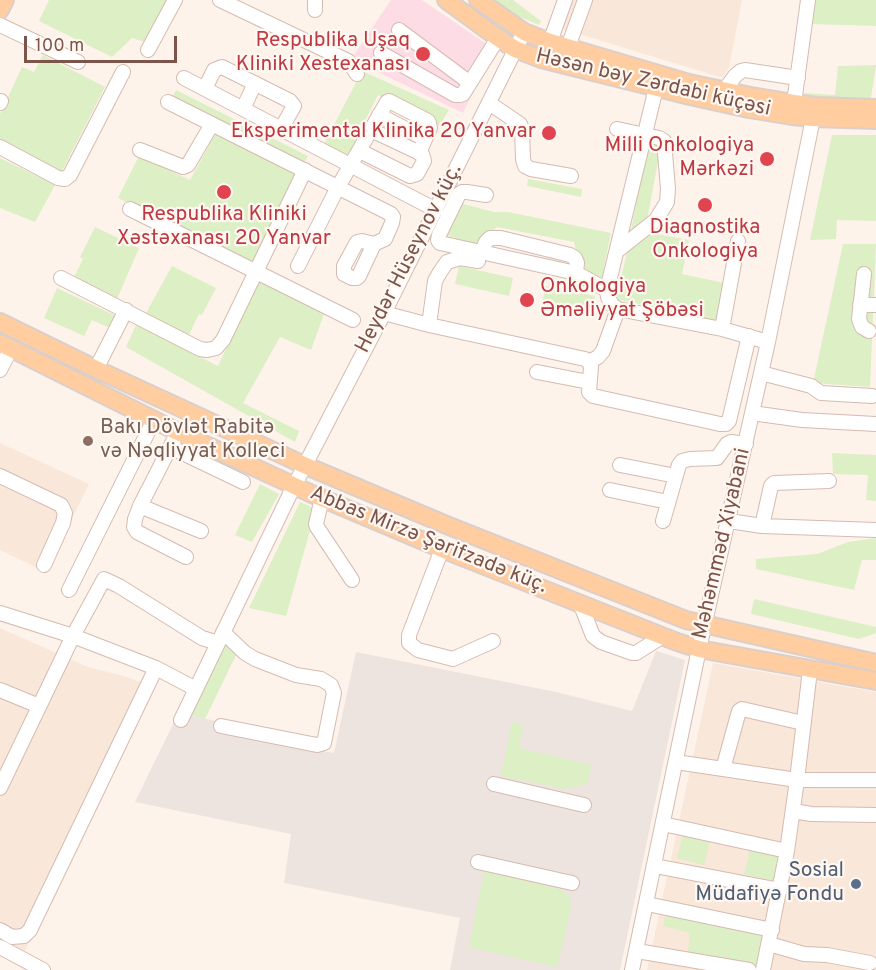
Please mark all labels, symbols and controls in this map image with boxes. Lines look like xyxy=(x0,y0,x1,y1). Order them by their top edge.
scale bar xyxy=(27,24,180,62)
place label: Respublika Uşaq Kliniki Xestexanası xyxy=(236,29,410,79)
text: 100 m xyxy=(35,35,84,58)
marker: Respublika Uşaq Kliniki Xestexanası xyxy=(414,45,432,63)
street label: Həsən bəy Zərdabi küçəsi xyxy=(533,45,773,123)
place label: Eksperimental Klinika 20 Yanvar xyxy=(231,120,536,146)
marker: Eksperimental Klinika 20 Yanvar xyxy=(540,124,558,142)
place label: Milli Onkologiya Mərkəzi xyxy=(605,134,754,184)
marker: Milli Onkologiya Mərkəzi xyxy=(758,150,776,168)
street label: Heydər Hüseynov küç. xyxy=(351,160,469,358)
marker: Respublika Kliniki Xəstəxanası 20 Yanvar xyxy=(215,183,233,201)
marker: Diaqnostika Onkologiya xyxy=(696,196,714,214)
place label: Respublika Kliniki Xəstəxanası 20 Yanvar xyxy=(117,203,331,253)
place label: Diaqnostika Onkologiya xyxy=(650,216,760,266)
place label: Onkologiya Əməliyyat Şöbəsi xyxy=(540,275,704,325)
marker: Onkologiya Əməliyyat Şöbəsi xyxy=(518,291,536,309)
place label: Bakı Dövlət Rabitə və Nəqliyyat Kolleci xyxy=(100,416,285,466)
marker: Bakı Dövlət Rabitə və Nəqliyyat Kolleci xyxy=(81,434,95,448)
street label: Məhəmməd Xiyabani xyxy=(689,446,757,642)
street label: Abbas Mirzə Şərifzadə küç. xyxy=(306,482,550,600)
place label: Sosial Müdafiyə Fondu xyxy=(695,859,844,909)
marker: Sosial Müdafiyə Fondu xyxy=(849,877,863,891)

